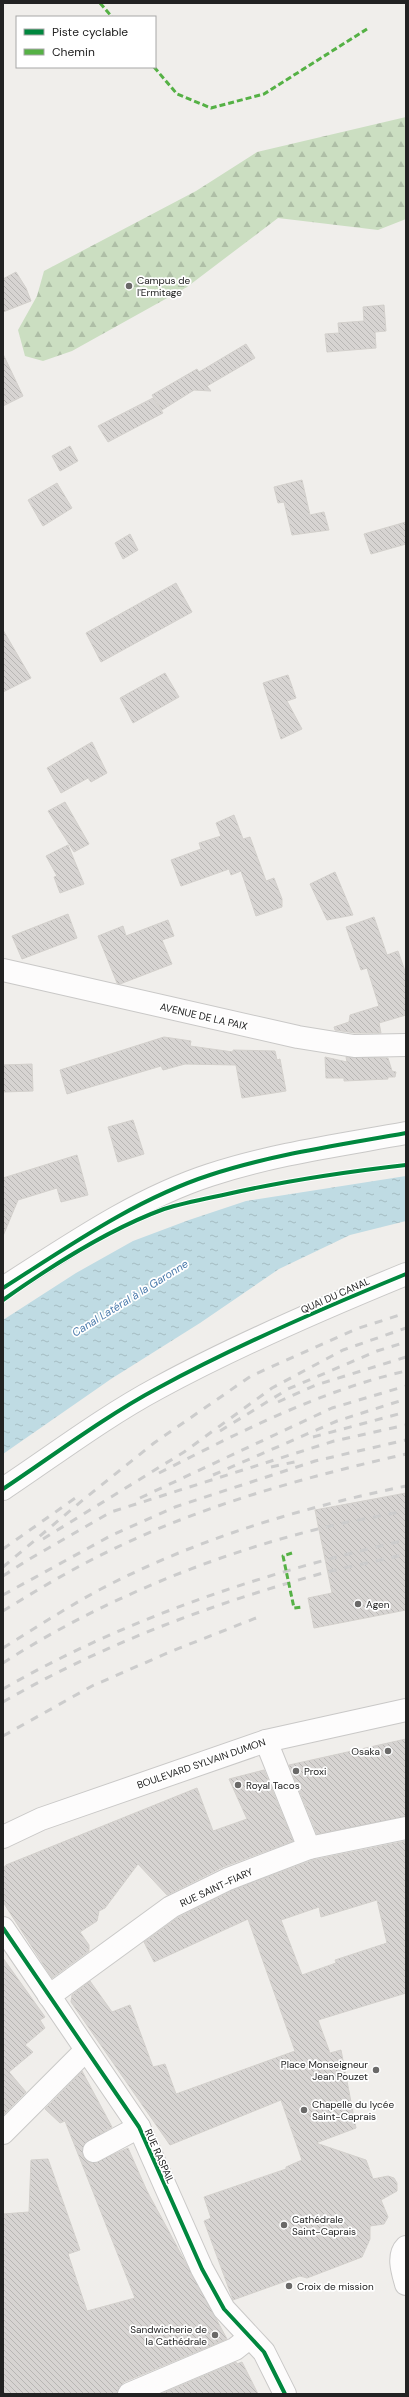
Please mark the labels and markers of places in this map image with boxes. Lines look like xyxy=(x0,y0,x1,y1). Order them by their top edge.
place label: Campus de l'Ermitage xyxy=(137,274,190,299)
marker: Campus de l'Ermitage xyxy=(124,281,134,291)
place label: Agen xyxy=(366,1598,390,1611)
marker: Agen xyxy=(353,1599,363,1609)
place label: Osaka xyxy=(351,1745,380,1758)
marker: Osaka xyxy=(383,1746,393,1756)
place label: Proxi xyxy=(304,1765,326,1778)
marker: Proxi xyxy=(291,1766,301,1776)
place label: Royal Tacos xyxy=(246,1779,300,1792)
marker: Royal Tacos xyxy=(233,1780,243,1790)
place label: Place Monseigneur Jean Pouzet xyxy=(281,2058,368,2083)
marker: Place Monseigneur Jean Pouzet xyxy=(371,2065,381,2075)
place label: Chapelle du lycée Saint-Caprais xyxy=(312,2098,394,2123)
marker: Chapelle du lycée Saint-Caprais xyxy=(299,2105,309,2115)
place label: Cathédrale Saint-Caprais xyxy=(292,2213,356,2238)
marker: Cathédrale Saint-Caprais xyxy=(279,2220,289,2230)
place label: Croix de mission xyxy=(297,2280,374,2293)
marker: Croix de mission xyxy=(284,2281,294,2291)
place label: Sandwicherie de la Cathédrale xyxy=(130,2323,207,2348)
marker: Sandwicherie de la Cathédrale xyxy=(210,2330,220,2340)

